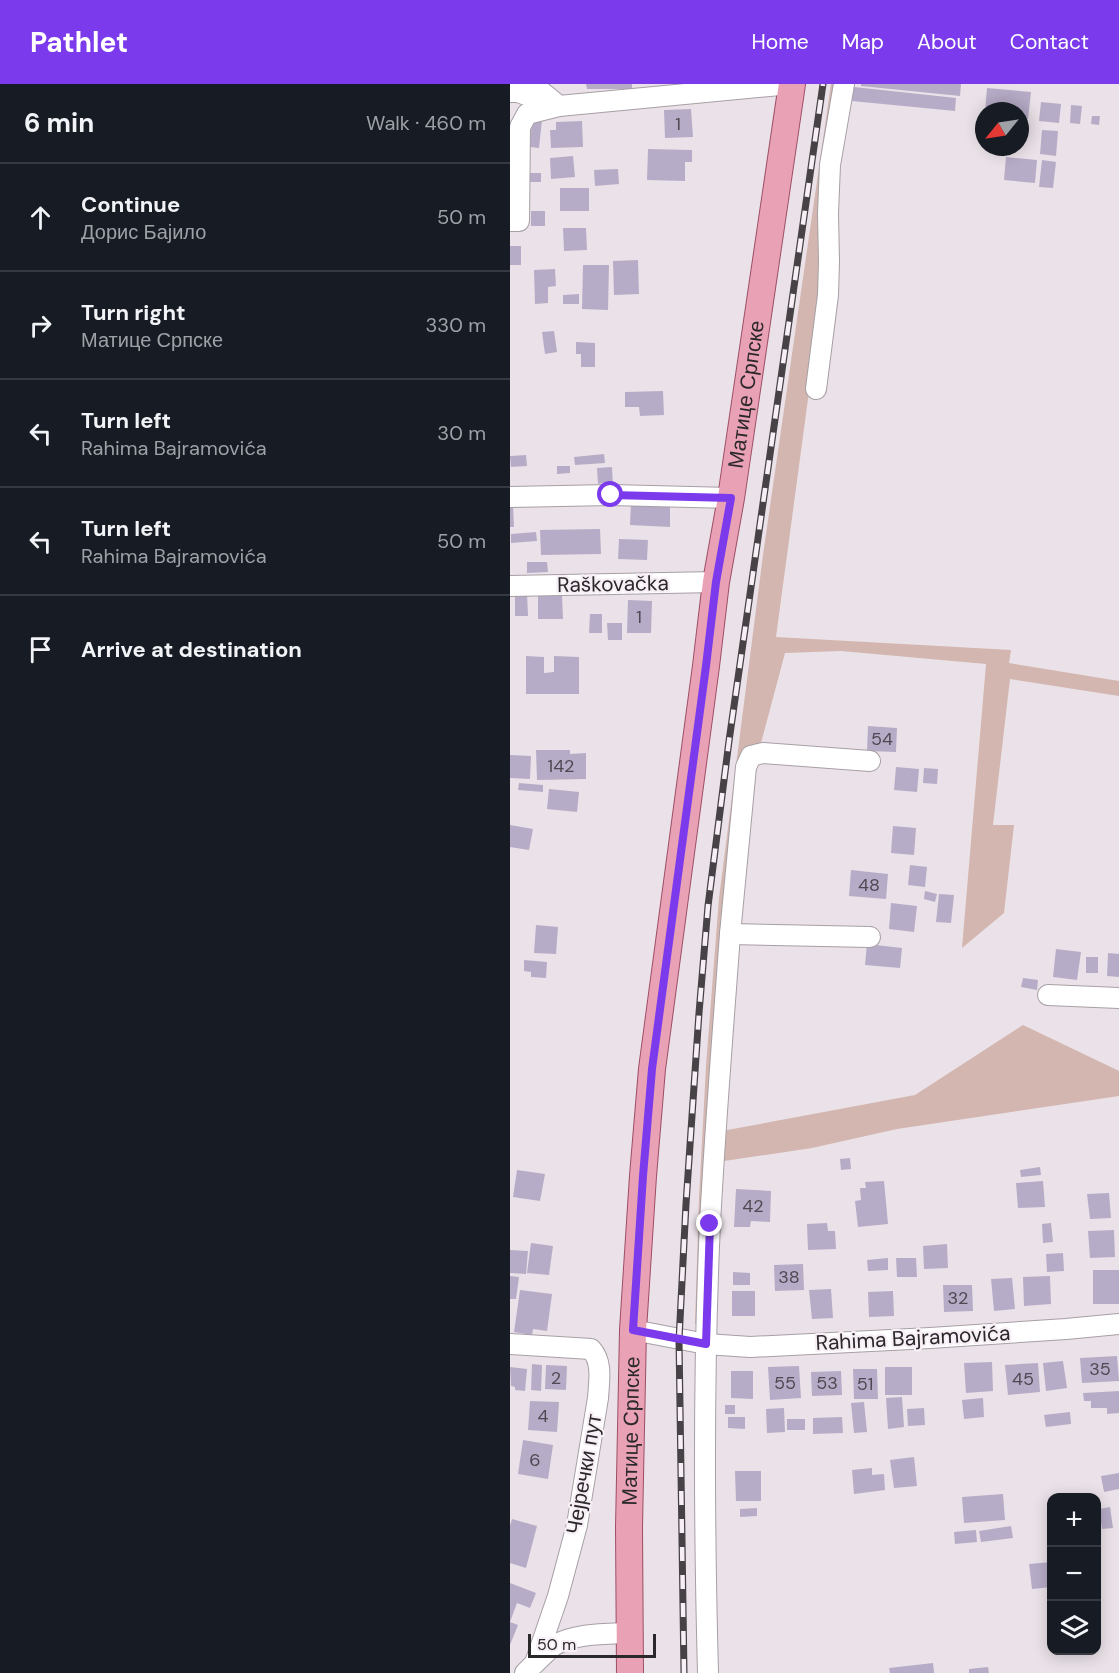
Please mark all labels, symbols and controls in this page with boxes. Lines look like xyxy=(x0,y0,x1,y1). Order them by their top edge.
text: Pathlet xyxy=(30,24,128,61)
text: Home xyxy=(751,28,809,56)
text: Map xyxy=(842,28,884,56)
text: About xyxy=(917,28,977,56)
text: Contact xyxy=(1010,28,1089,56)
north arrow xyxy=(975,102,1029,156)
text: 6 min xyxy=(24,106,94,140)
text: Walk · 460 m xyxy=(366,110,486,136)
house number: 1 xyxy=(675,112,681,136)
text: Continue xyxy=(81,190,180,219)
icon: ahead xyxy=(24,201,57,234)
text: 50 m xyxy=(437,204,486,230)
text: Дорис Бајило xyxy=(81,219,206,245)
text: Turn right xyxy=(81,298,186,327)
icon: right xyxy=(24,309,57,342)
text: 330 m xyxy=(426,312,486,338)
street label: Матице Српске xyxy=(722,319,771,470)
text: Матице Српске xyxy=(81,327,223,353)
text: Turn left xyxy=(81,406,171,435)
icon: left xyxy=(24,417,57,450)
text: 30 m xyxy=(437,420,486,446)
text: Rahima Bajramovića xyxy=(81,435,267,461)
route start xyxy=(597,481,623,507)
text: Turn left xyxy=(81,514,171,543)
icon: left xyxy=(24,525,57,558)
text: 50 m xyxy=(437,528,486,554)
text: Rahima Bajramovića xyxy=(81,543,267,569)
street label: Raškovačka xyxy=(557,569,669,599)
house number: 1 xyxy=(636,605,642,629)
icon: arrive xyxy=(24,633,57,666)
text: Arrive at destination xyxy=(81,635,302,664)
house number: 54 xyxy=(871,727,893,751)
house number: 142 xyxy=(548,754,574,778)
house number: 48 xyxy=(858,873,880,897)
house number: 42 xyxy=(742,1194,764,1218)
route end xyxy=(696,1210,722,1236)
house number: 38 xyxy=(778,1265,800,1289)
house number: 32 xyxy=(947,1286,969,1310)
street label: Rahima Bajramovića xyxy=(815,1319,1011,1357)
street label: Матице Српске xyxy=(615,1356,646,1506)
house number: 35 xyxy=(1089,1357,1111,1381)
house number: 2 xyxy=(551,1366,561,1390)
house number: 45 xyxy=(1012,1367,1034,1391)
house number: 55 xyxy=(774,1371,796,1395)
house number: 53 xyxy=(816,1371,838,1395)
house number: 51 xyxy=(857,1372,873,1396)
house number: 4 xyxy=(538,1404,549,1428)
street label: Чејречки пут xyxy=(560,1411,608,1536)
house number: 6 xyxy=(529,1448,541,1472)
map controls xyxy=(1047,1493,1101,1655)
button: + xyxy=(1047,1493,1101,1547)
button: − xyxy=(1047,1547,1101,1601)
button: layers xyxy=(1047,1601,1101,1655)
scale bar xyxy=(528,1631,656,1658)
text: 50 m xyxy=(537,1634,576,1655)

